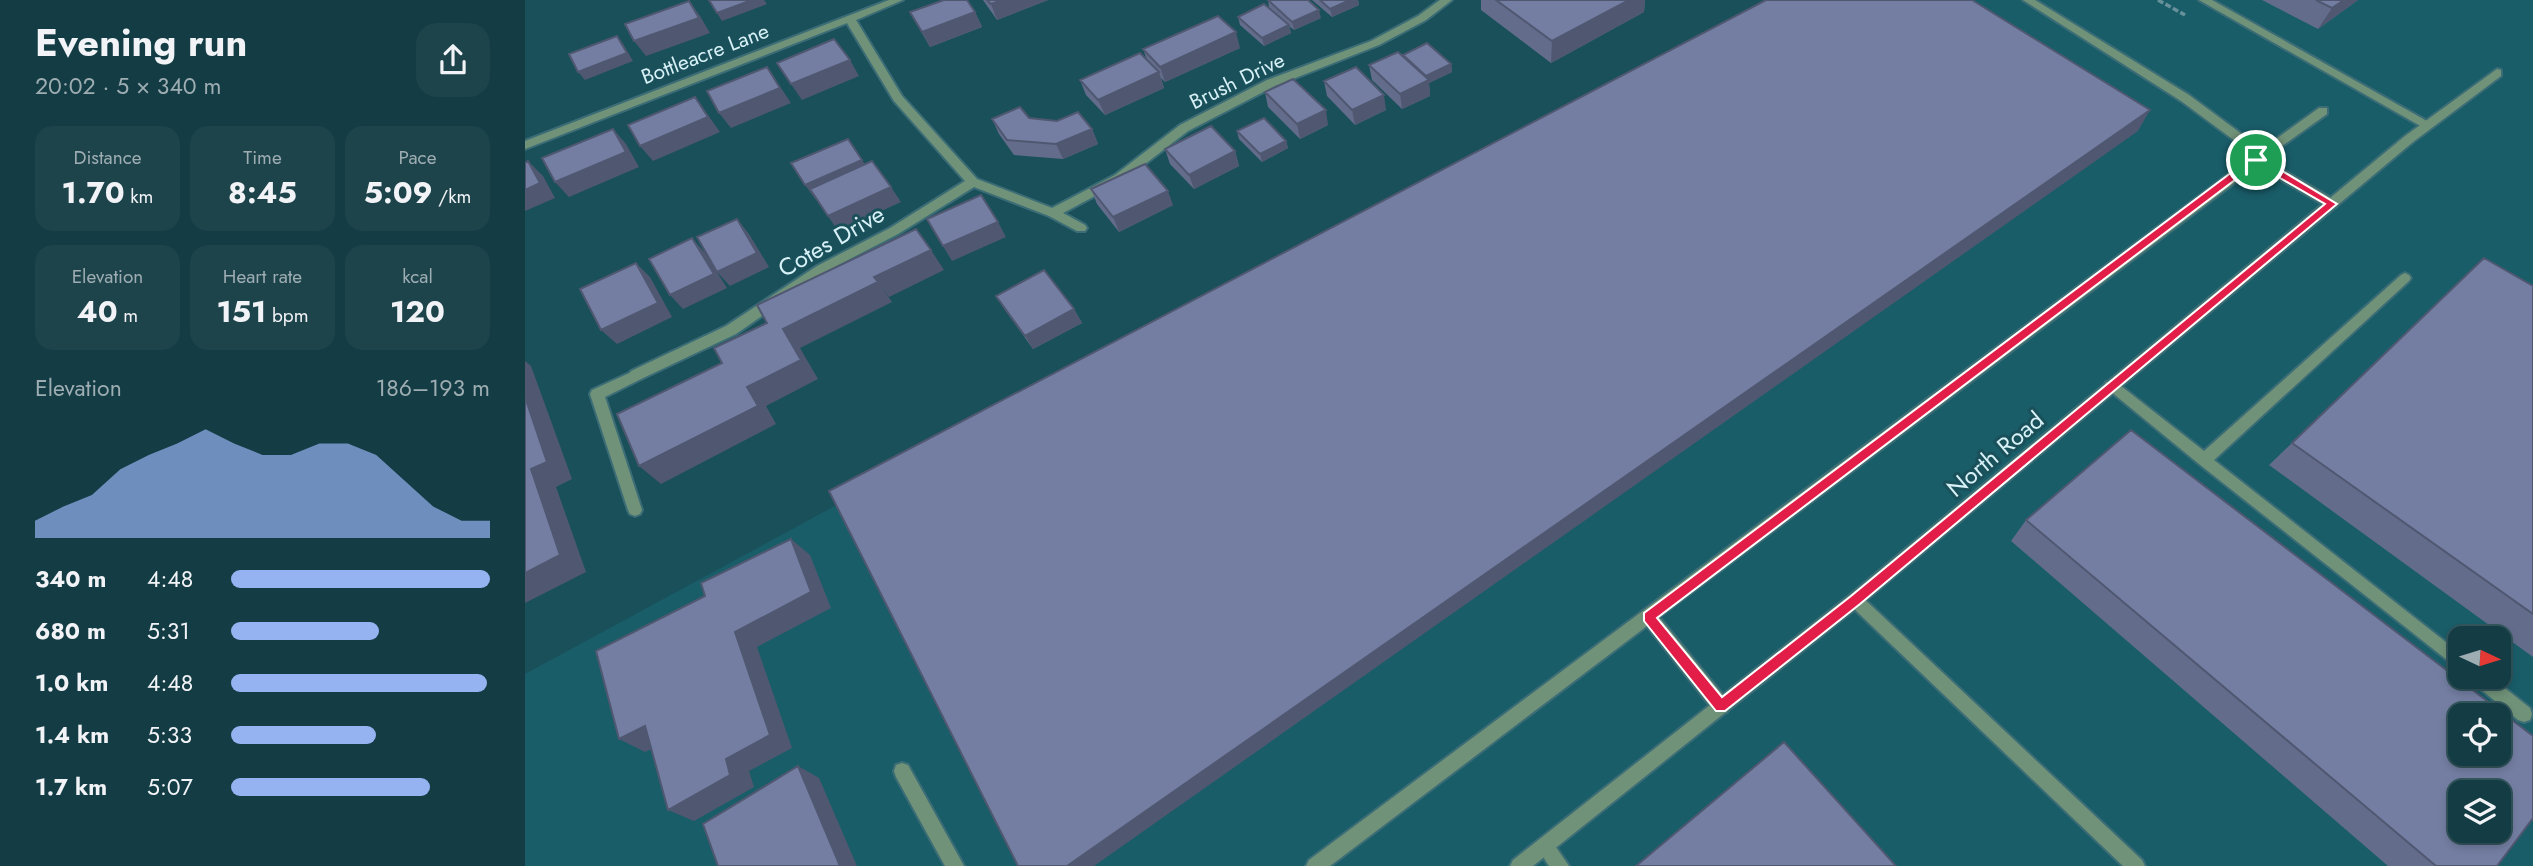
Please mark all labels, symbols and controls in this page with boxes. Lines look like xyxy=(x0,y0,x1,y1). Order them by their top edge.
text: Evening run xyxy=(35,15,247,70)
street label: Bottleacre Lane xyxy=(637,16,773,92)
button: share xyxy=(416,23,490,97)
street label: Brush Drive xyxy=(1184,45,1290,117)
text: 20:02 · 5 × 340 m xyxy=(35,69,221,103)
pin xyxy=(2226,130,2286,190)
icon: arrive xyxy=(2237,141,2275,179)
text: Distance xyxy=(73,144,142,171)
text: Time xyxy=(243,144,282,171)
text: Pace xyxy=(399,144,436,171)
text: 1.70 xyxy=(62,171,125,214)
text: 8:45 xyxy=(228,171,297,214)
text: 5:09 xyxy=(364,171,433,214)
text: km xyxy=(125,183,153,210)
text: /km xyxy=(433,183,471,210)
street label: Cotes Drive xyxy=(771,196,891,286)
text: Elevation xyxy=(72,263,143,290)
text: Heart rate xyxy=(223,263,302,290)
text: kcal xyxy=(402,263,433,290)
text: 40 xyxy=(77,290,118,333)
text: 151 xyxy=(216,290,266,333)
text: 120 xyxy=(390,290,445,333)
text: m xyxy=(118,302,138,329)
text: bpm xyxy=(266,302,309,329)
text: Elevation xyxy=(35,371,122,405)
text: 186–193 m xyxy=(376,371,490,405)
street label: North Road xyxy=(1939,403,2051,505)
text: 340 m xyxy=(35,562,106,596)
text: 4:48 xyxy=(147,562,193,596)
text: 680 m xyxy=(35,614,106,648)
text: 5:31 xyxy=(147,614,190,648)
north arrow xyxy=(2448,626,2511,690)
map controls xyxy=(2448,626,2511,843)
text: 1.0 km xyxy=(35,666,108,700)
text: 4:48 xyxy=(147,666,193,700)
button: locate xyxy=(2448,703,2511,766)
text: 1.4 km xyxy=(35,718,109,752)
text: 5:33 xyxy=(147,718,192,752)
text: 1.7 km xyxy=(35,770,107,804)
text: 5:07 xyxy=(147,770,193,804)
button: layers xyxy=(2448,780,2511,843)

